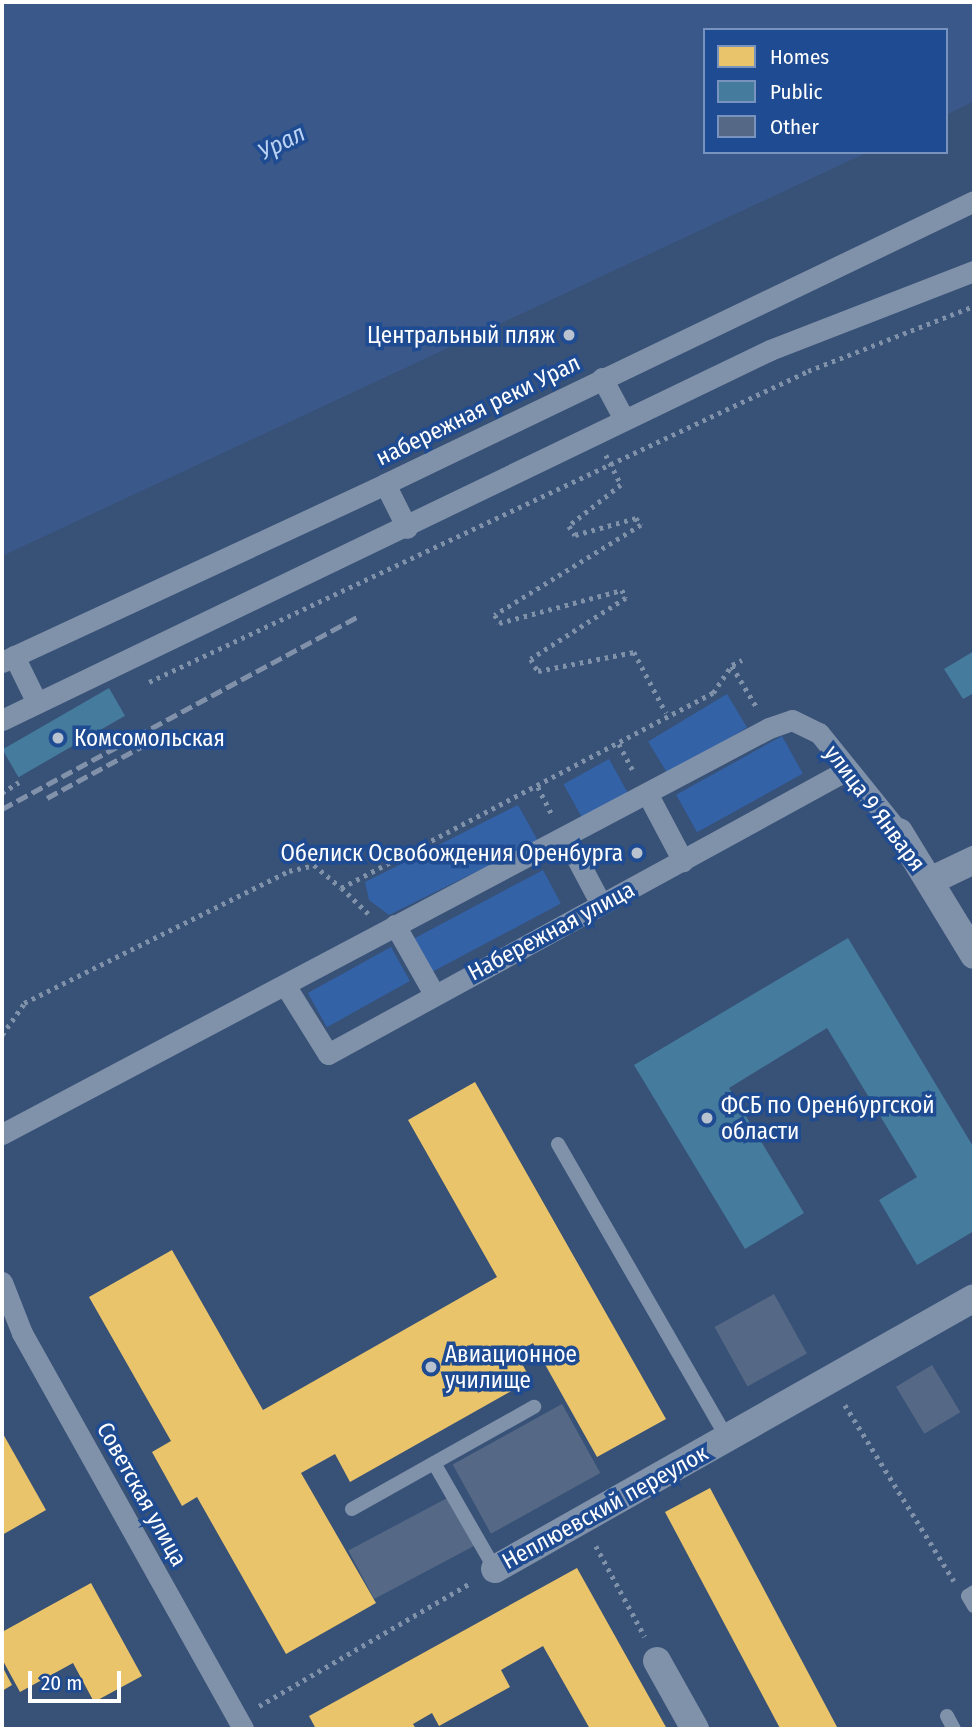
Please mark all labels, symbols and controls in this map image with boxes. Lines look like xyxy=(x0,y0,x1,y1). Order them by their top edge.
legend xyxy=(703,28,948,154)
text: Homes xyxy=(770,44,829,70)
text: Public xyxy=(770,79,822,105)
text: Other xyxy=(770,114,819,140)
water label: Урал xyxy=(254,119,310,167)
place label: Центральный пляж xyxy=(367,321,555,349)
marker: Центральный пляж xyxy=(561,327,577,343)
street label: набережная реки Урал xyxy=(371,349,585,471)
place label: Комсомольская xyxy=(74,724,225,752)
marker: Комсомольская xyxy=(48,728,68,748)
street label: улица 9 Января xyxy=(819,740,931,876)
place label: Обелиск Освобождения Оренбурга xyxy=(281,839,623,867)
marker: Обелиск Освобождения Оренбурга xyxy=(629,845,645,861)
street label: Набережная улица xyxy=(463,875,639,987)
place label: ФСБ по Оренбургской области xyxy=(721,1091,935,1145)
marker: ФСБ по Оренбургской области xyxy=(699,1110,715,1126)
place label: Авиационное училище xyxy=(445,1340,577,1394)
marker: Авиационное училище xyxy=(423,1359,439,1375)
street label: Советская улица xyxy=(91,1417,193,1571)
street label: Неплюевский переулок xyxy=(497,1439,713,1575)
scale bar xyxy=(32,1658,124,1702)
text: 20 m xyxy=(41,1670,82,1696)

